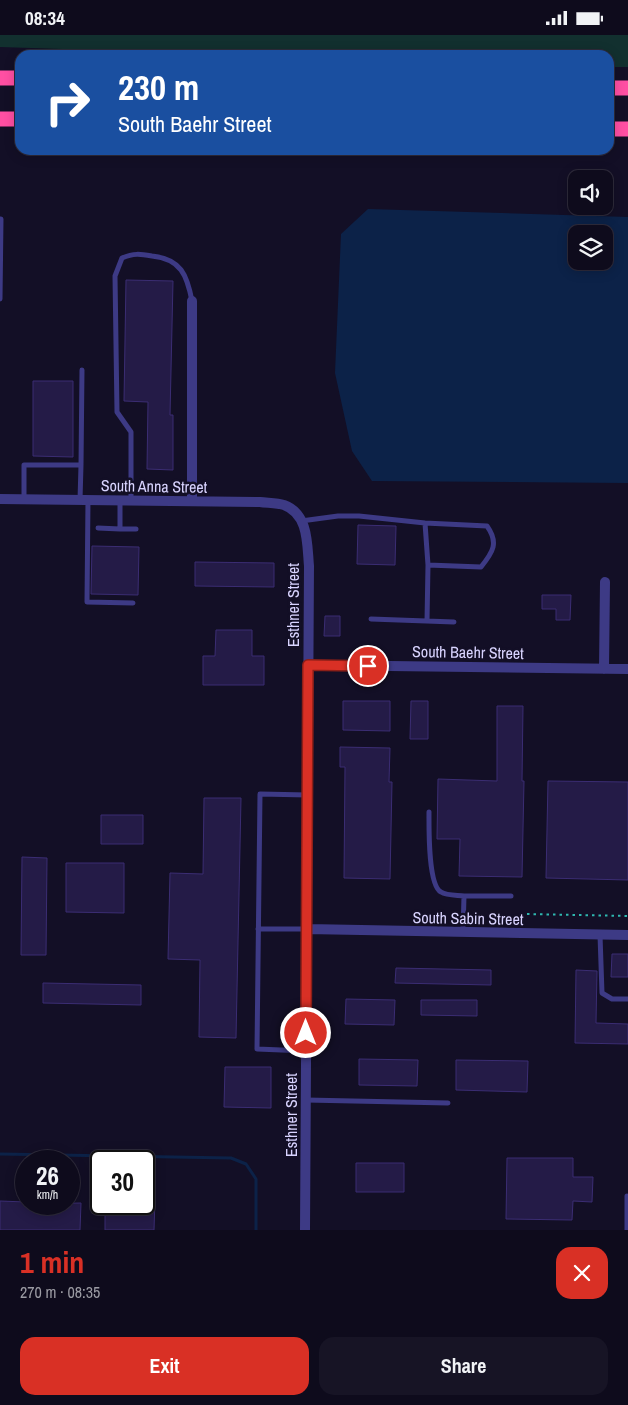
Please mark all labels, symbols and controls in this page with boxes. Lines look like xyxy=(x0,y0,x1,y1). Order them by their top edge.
text: 08:34 xyxy=(25,5,65,31)
text: 230 m xyxy=(118,64,199,111)
icon: right xyxy=(35,70,100,135)
text: South Baehr Street xyxy=(118,109,271,139)
map controls xyxy=(568,170,613,270)
button: sound xyxy=(568,170,613,215)
button: layers xyxy=(568,225,613,270)
street label: South Anna Street xyxy=(101,474,208,498)
street label: Esthner Street xyxy=(282,563,304,647)
street label: South Baehr Street xyxy=(412,640,524,664)
pin xyxy=(347,645,389,687)
icon: arrive xyxy=(354,652,382,680)
street label: South Sabin Street xyxy=(412,906,524,930)
position arrow xyxy=(279,1006,331,1058)
street label: Esthner Street xyxy=(280,1073,302,1157)
speed limit sign: 30 xyxy=(90,1150,155,1215)
text: 26 xyxy=(36,1159,59,1193)
text: km/h xyxy=(37,1187,58,1203)
text: 1 min xyxy=(20,1242,84,1282)
button: close xyxy=(556,1247,608,1299)
text: 270 m · 08:35 xyxy=(20,1281,100,1303)
button: Exit xyxy=(20,1337,309,1395)
button: Share xyxy=(319,1337,608,1395)

